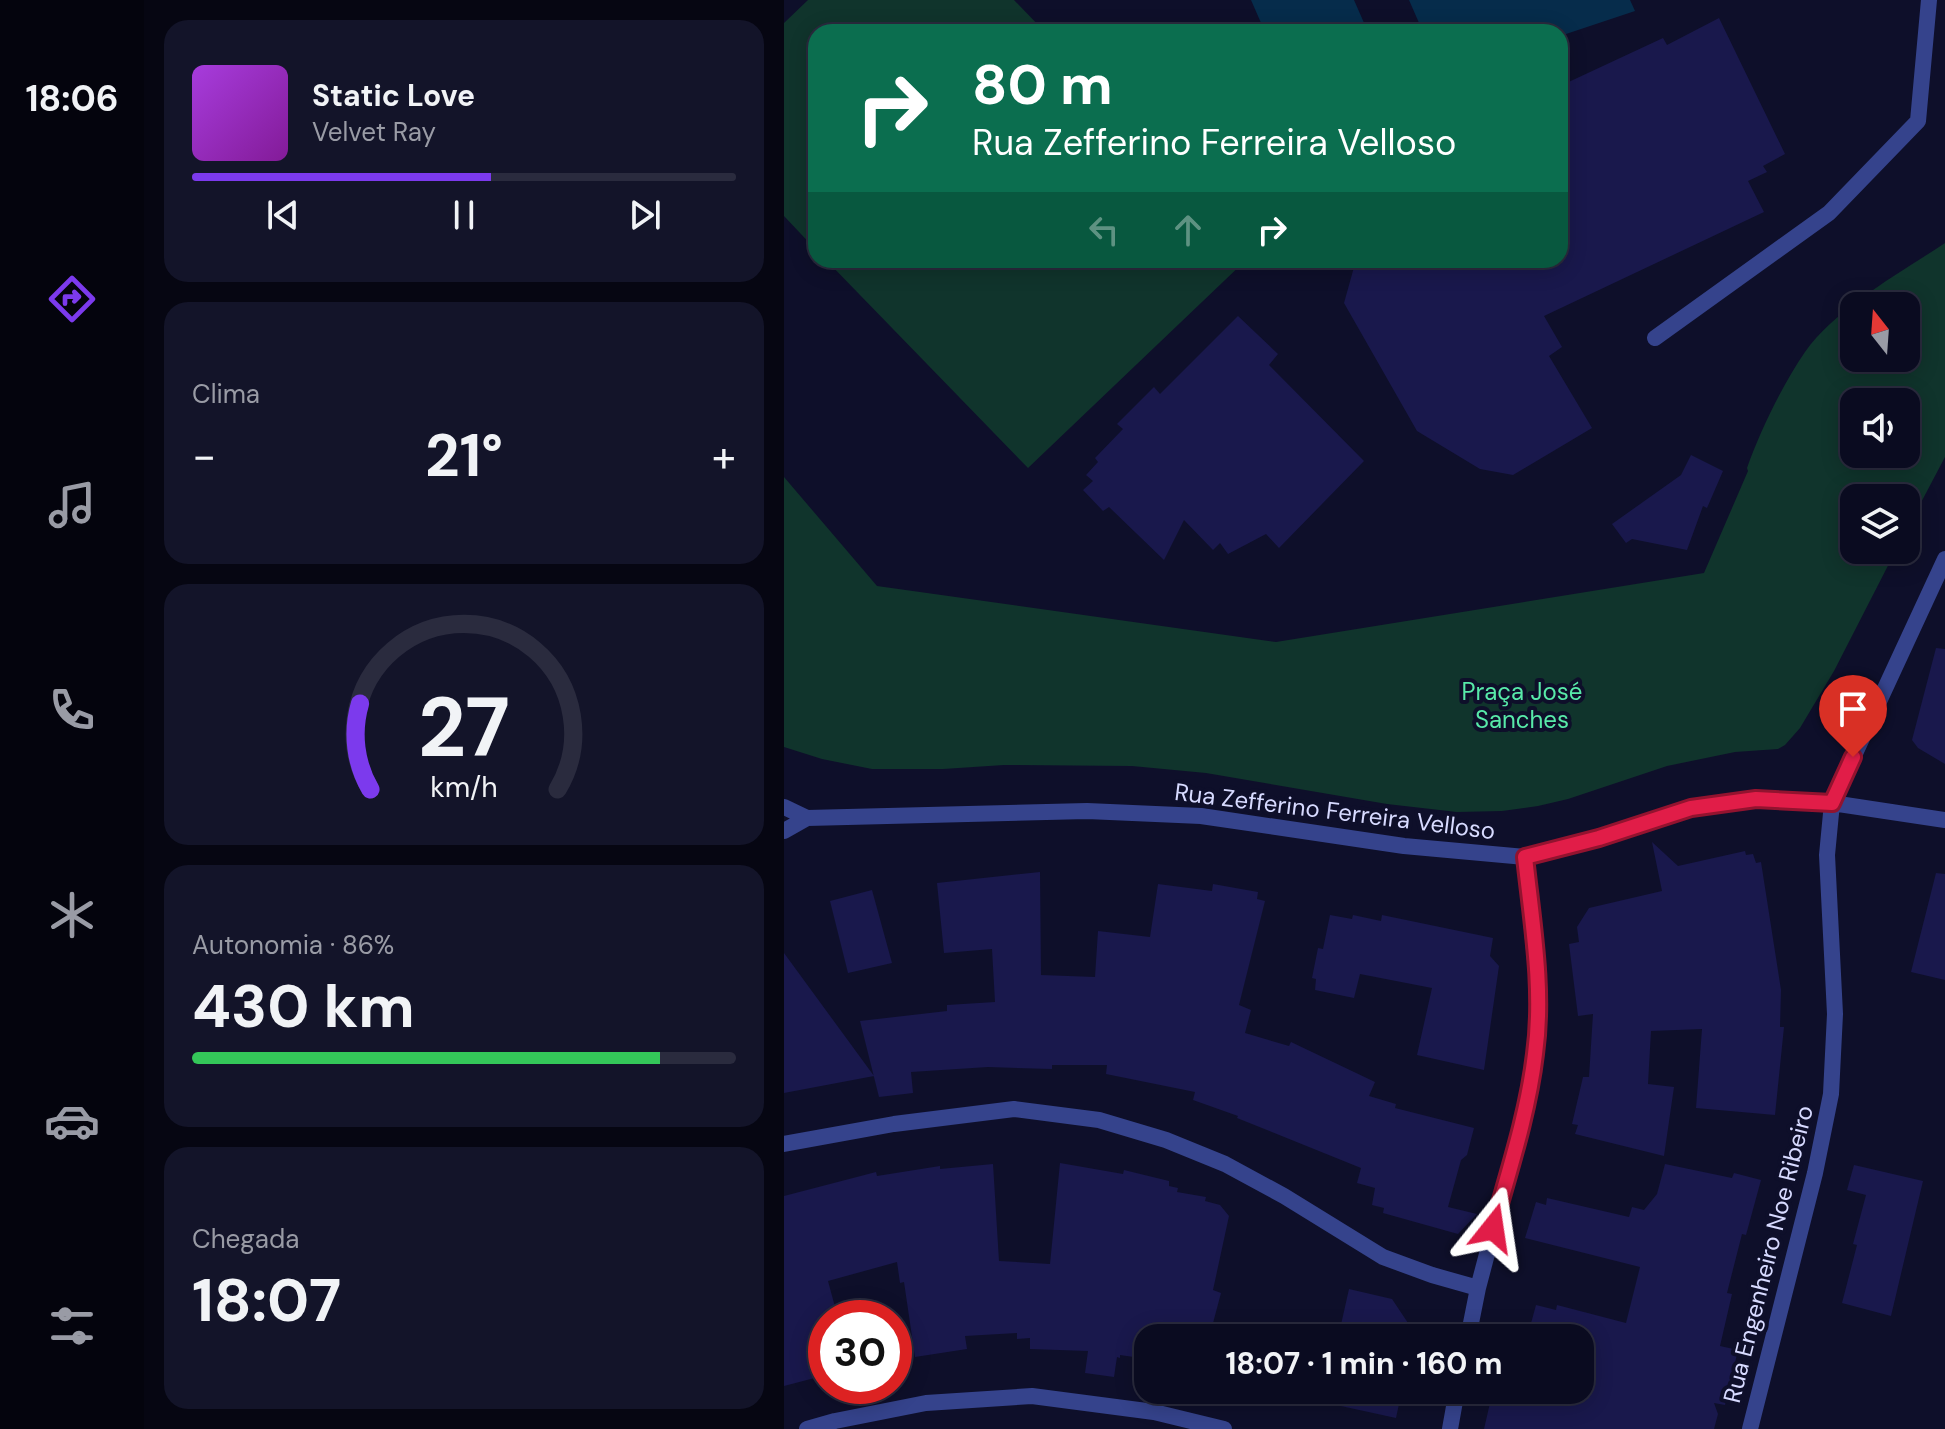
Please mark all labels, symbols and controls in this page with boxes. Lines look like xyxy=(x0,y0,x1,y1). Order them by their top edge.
text: 80 m xyxy=(972,48,1113,121)
icon: right xyxy=(840,56,944,160)
text: 18:06 xyxy=(25,75,119,122)
text: Static Love xyxy=(312,76,475,115)
text: Velvet Ray xyxy=(312,115,436,149)
text: Rua Zefferino Ferreira Velloso xyxy=(972,119,1456,166)
icon: previous xyxy=(261,193,305,237)
icon: pause xyxy=(442,193,486,237)
icon: next xyxy=(623,193,667,237)
icon: left xyxy=(1082,208,1126,252)
icon: ahead xyxy=(1166,208,1210,252)
icon: right xyxy=(1250,208,1294,252)
icon: directions xyxy=(44,271,100,327)
north arrow xyxy=(1840,292,1920,372)
map controls xyxy=(1840,292,1920,564)
text: Clima xyxy=(192,377,260,411)
button: sound xyxy=(1840,388,1920,468)
text: 21° xyxy=(425,416,503,495)
text: − xyxy=(192,427,216,485)
text: + xyxy=(712,427,736,485)
icon: music xyxy=(44,477,100,533)
button: layers xyxy=(1840,484,1920,564)
text: 27 xyxy=(418,673,510,782)
pin xyxy=(1819,675,1887,757)
park label: Praça José Sanches xyxy=(1462,676,1582,735)
icon: phone xyxy=(44,682,100,738)
icon: arrive xyxy=(1831,687,1875,731)
text: km/h xyxy=(430,770,498,807)
street label: Rua Zefferino Ferreira Velloso xyxy=(1173,776,1497,846)
icon: climate xyxy=(44,887,100,943)
text: Autonomia · 86% xyxy=(192,928,394,962)
text: 430 km xyxy=(192,967,415,1046)
icon: car xyxy=(44,1093,100,1149)
street label: Rua Engenheiro Noe Ribeiro xyxy=(1716,1102,1820,1406)
position arrow xyxy=(1451,1186,1535,1270)
text: Chegada xyxy=(192,1222,299,1256)
text: 18:07 xyxy=(192,1261,341,1340)
icon: filters xyxy=(44,1298,100,1354)
speed limit sign: 30 xyxy=(808,1300,912,1404)
text: 18:07 · 1 min · 160 m xyxy=(1225,1344,1503,1383)

